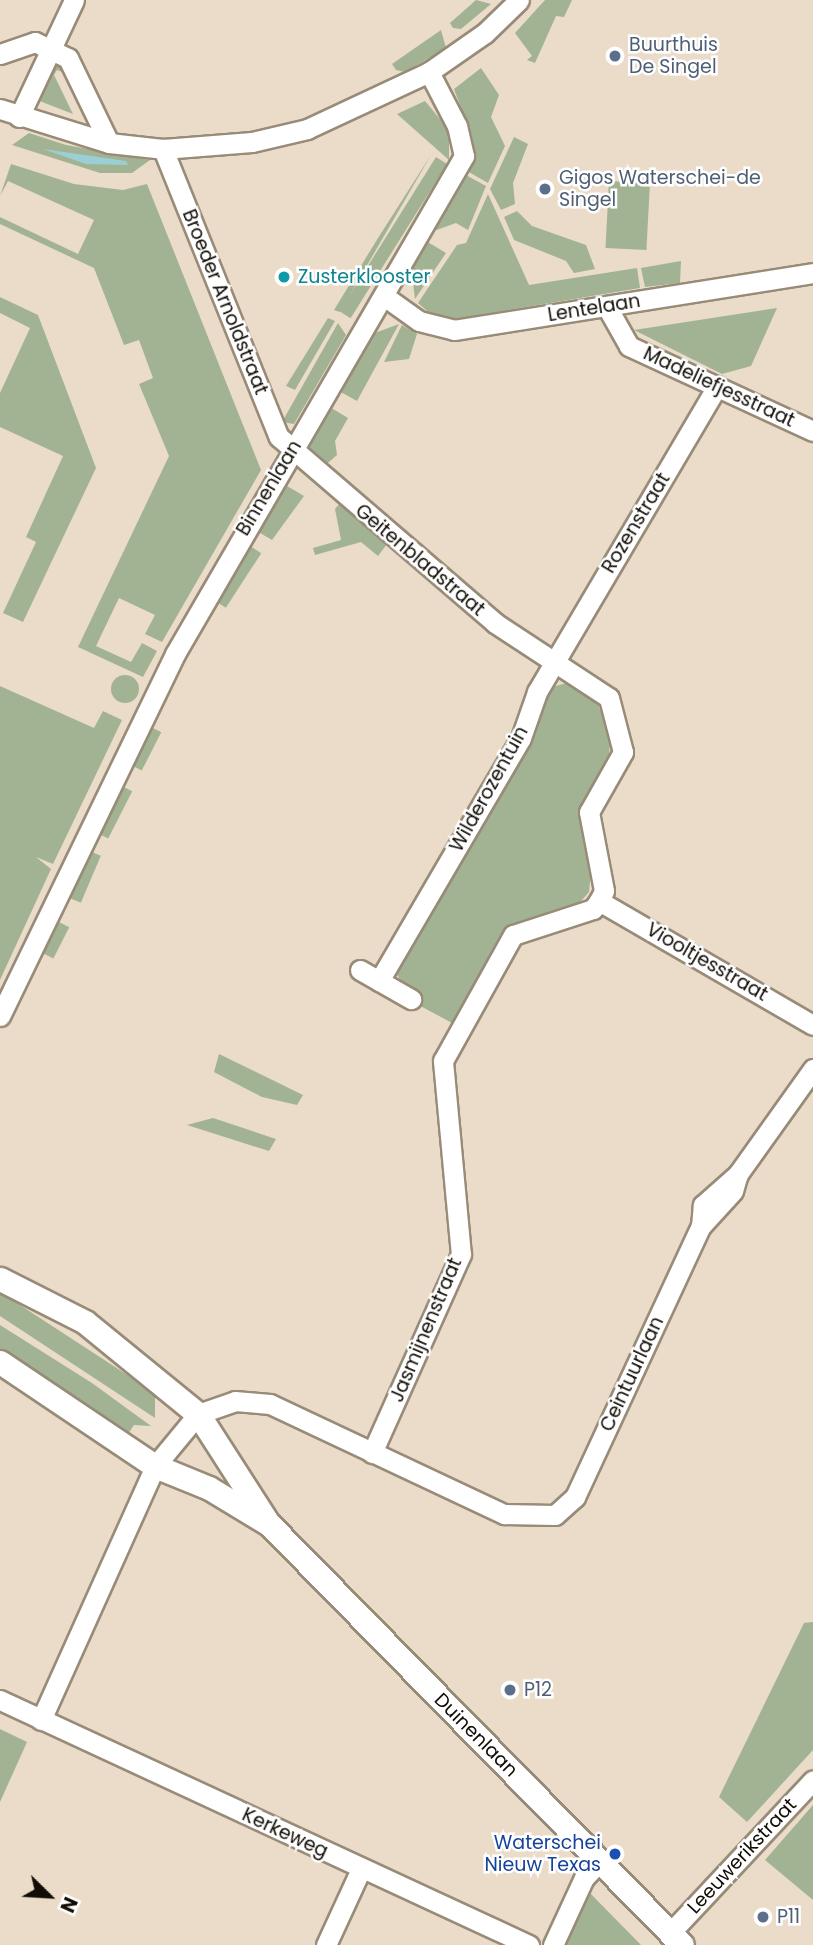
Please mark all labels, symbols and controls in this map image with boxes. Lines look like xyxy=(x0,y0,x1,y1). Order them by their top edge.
place label: Buurthuis De Singel xyxy=(629,34,718,78)
marker: Buurthuis De Singel xyxy=(607,48,623,64)
place label: Gigos Waterschei-de Singel xyxy=(559,167,761,211)
marker: Gigos Waterschei-de Singel xyxy=(537,181,553,197)
street label: Broeder Arnoldstraat xyxy=(177,206,273,398)
place label: Zusterklooster xyxy=(298,266,431,288)
marker: Zusterklooster xyxy=(276,269,292,285)
street label: Lentelaan xyxy=(546,289,642,327)
street label: Madeliefjesstraat xyxy=(640,342,798,432)
street label: Binnenlaan xyxy=(232,436,306,540)
street label: Rozenstraat xyxy=(597,469,675,577)
street label: Geitenbladstraat xyxy=(351,499,489,621)
street label: Wilderozentuin xyxy=(445,722,533,856)
street label: Viooltjesstraat xyxy=(642,918,772,1006)
street label: Jasmijnenstraat xyxy=(385,1254,467,1406)
street label: Ceintuurlaan xyxy=(595,1313,669,1435)
place label: P12 xyxy=(524,1679,552,1701)
marker: P12 xyxy=(502,1682,518,1698)
street label: Duinenlaan xyxy=(429,1688,523,1782)
street label: Leeuwerikstraat xyxy=(683,1794,801,1918)
street label: Kerkeweg xyxy=(238,1803,332,1863)
place label: Waterschei Nieuw Texas xyxy=(484,1832,601,1876)
marker: Waterschei Nieuw Texas xyxy=(607,1846,623,1862)
north arrow xyxy=(14,1861,84,1931)
text: N xyxy=(53,1893,84,1917)
place label: P11 xyxy=(777,1906,800,1928)
marker: P11 xyxy=(755,1909,771,1925)

